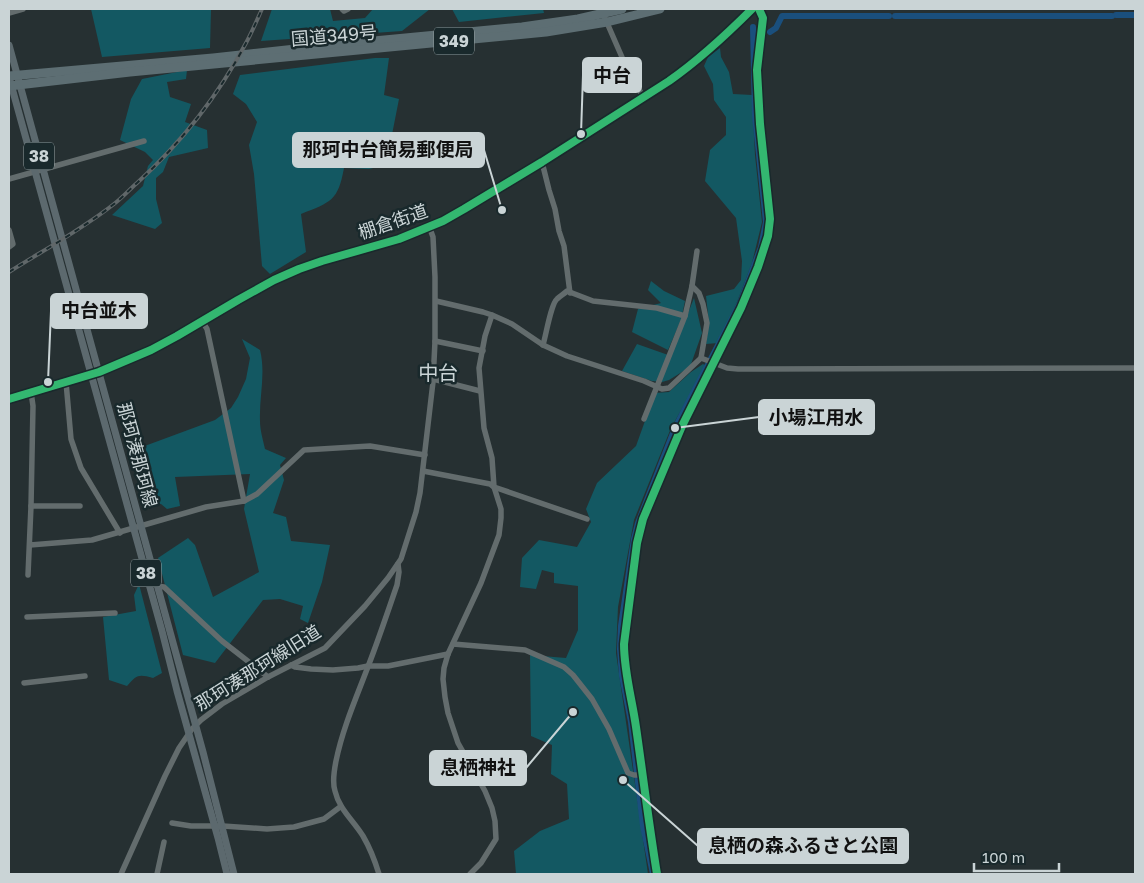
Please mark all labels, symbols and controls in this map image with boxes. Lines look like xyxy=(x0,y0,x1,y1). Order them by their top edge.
street label: 国道349号 xyxy=(290,20,378,50)
road number: 349 xyxy=(434,27,474,54)
callout: 中台 xyxy=(583,58,641,92)
text: 中台 xyxy=(593,63,631,86)
callout: 那珂中台簡易郵便局 xyxy=(293,133,484,167)
text: 那珂中台簡易郵便局 xyxy=(302,137,474,160)
road number: 38 xyxy=(24,142,54,170)
street label: 棚倉街道 xyxy=(355,199,430,243)
callout: 中台並木 xyxy=(51,294,147,328)
text: 中台並木 xyxy=(61,298,137,321)
district label: 中台 xyxy=(418,360,458,384)
street label: 那珂湊那珂線 xyxy=(113,400,163,510)
callout: 小場江用水 xyxy=(759,400,874,434)
text: 小場江用水 xyxy=(768,405,864,428)
road number: 38 xyxy=(131,560,161,586)
street label: 那珂湊那珂線旧道 xyxy=(191,620,324,715)
callout: 息栖神社 xyxy=(430,751,526,785)
text: 息栖神社 xyxy=(440,755,516,778)
callout: 息栖の森ふるさと公園 xyxy=(698,829,908,863)
text: 息栖の森ふるさと公園 xyxy=(708,833,898,856)
scale bar xyxy=(974,840,1059,872)
text: 100 m xyxy=(982,848,1025,866)

